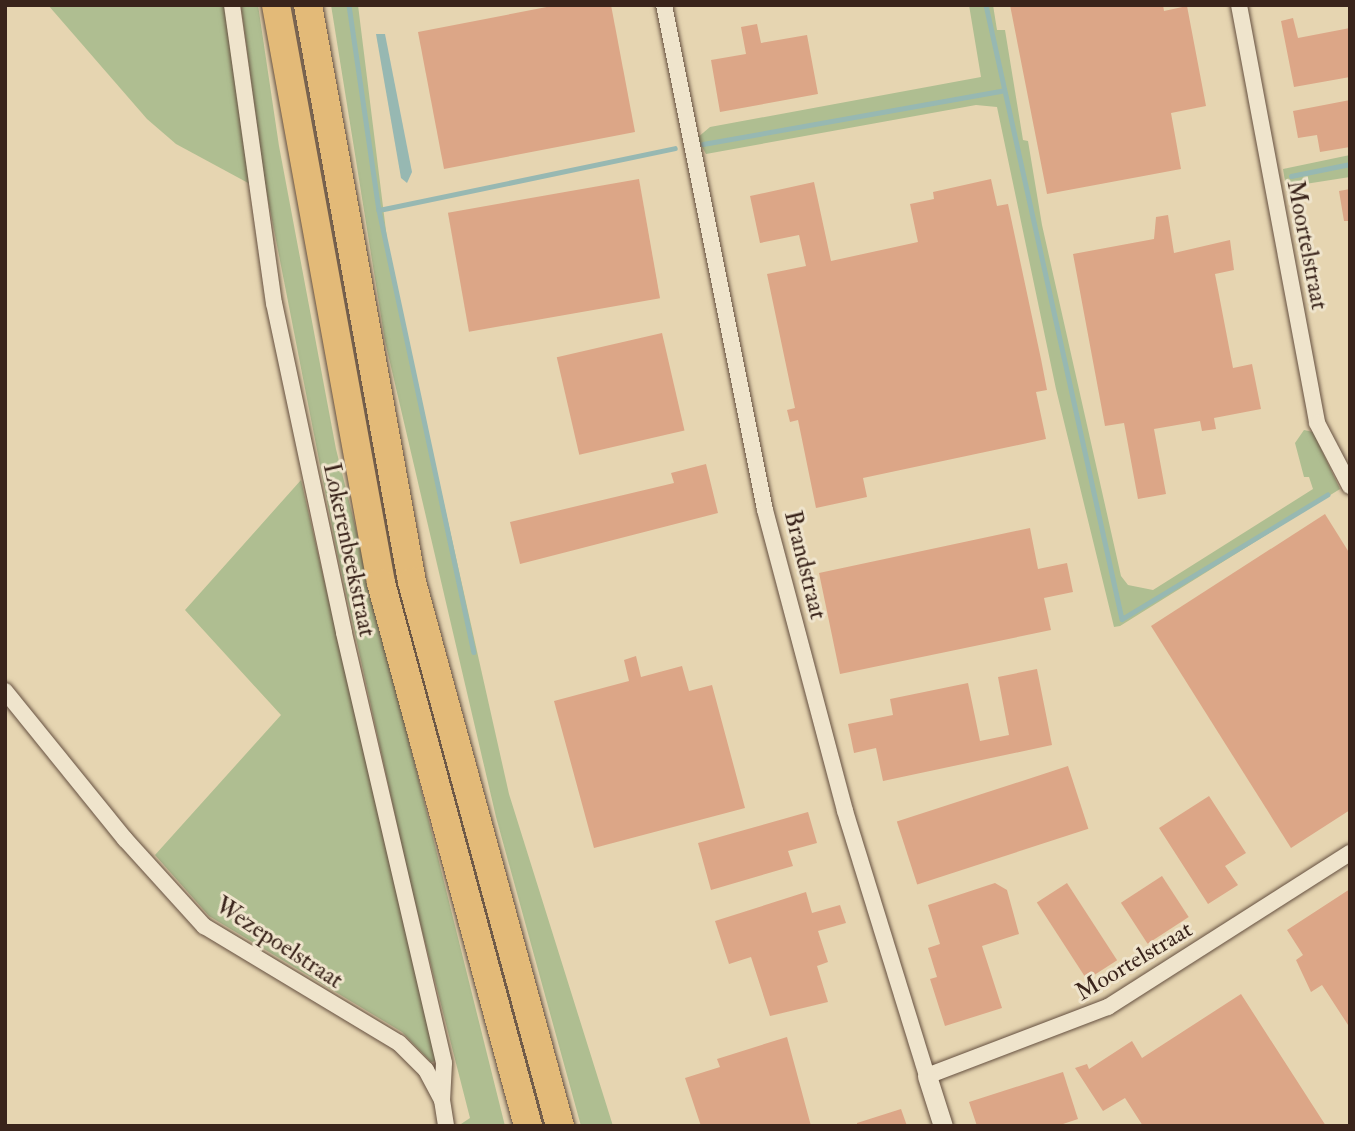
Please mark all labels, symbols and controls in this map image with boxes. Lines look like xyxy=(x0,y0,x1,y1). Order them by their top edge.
street label: Moortelstraat xyxy=(1280,178,1334,312)
street label: Lokerenbeekstraat xyxy=(317,461,381,639)
street label: Brandstraat xyxy=(778,508,832,622)
street label: Wezepoelstraat xyxy=(210,891,348,995)
street label: Moortelstraat xyxy=(1070,915,1198,1007)

